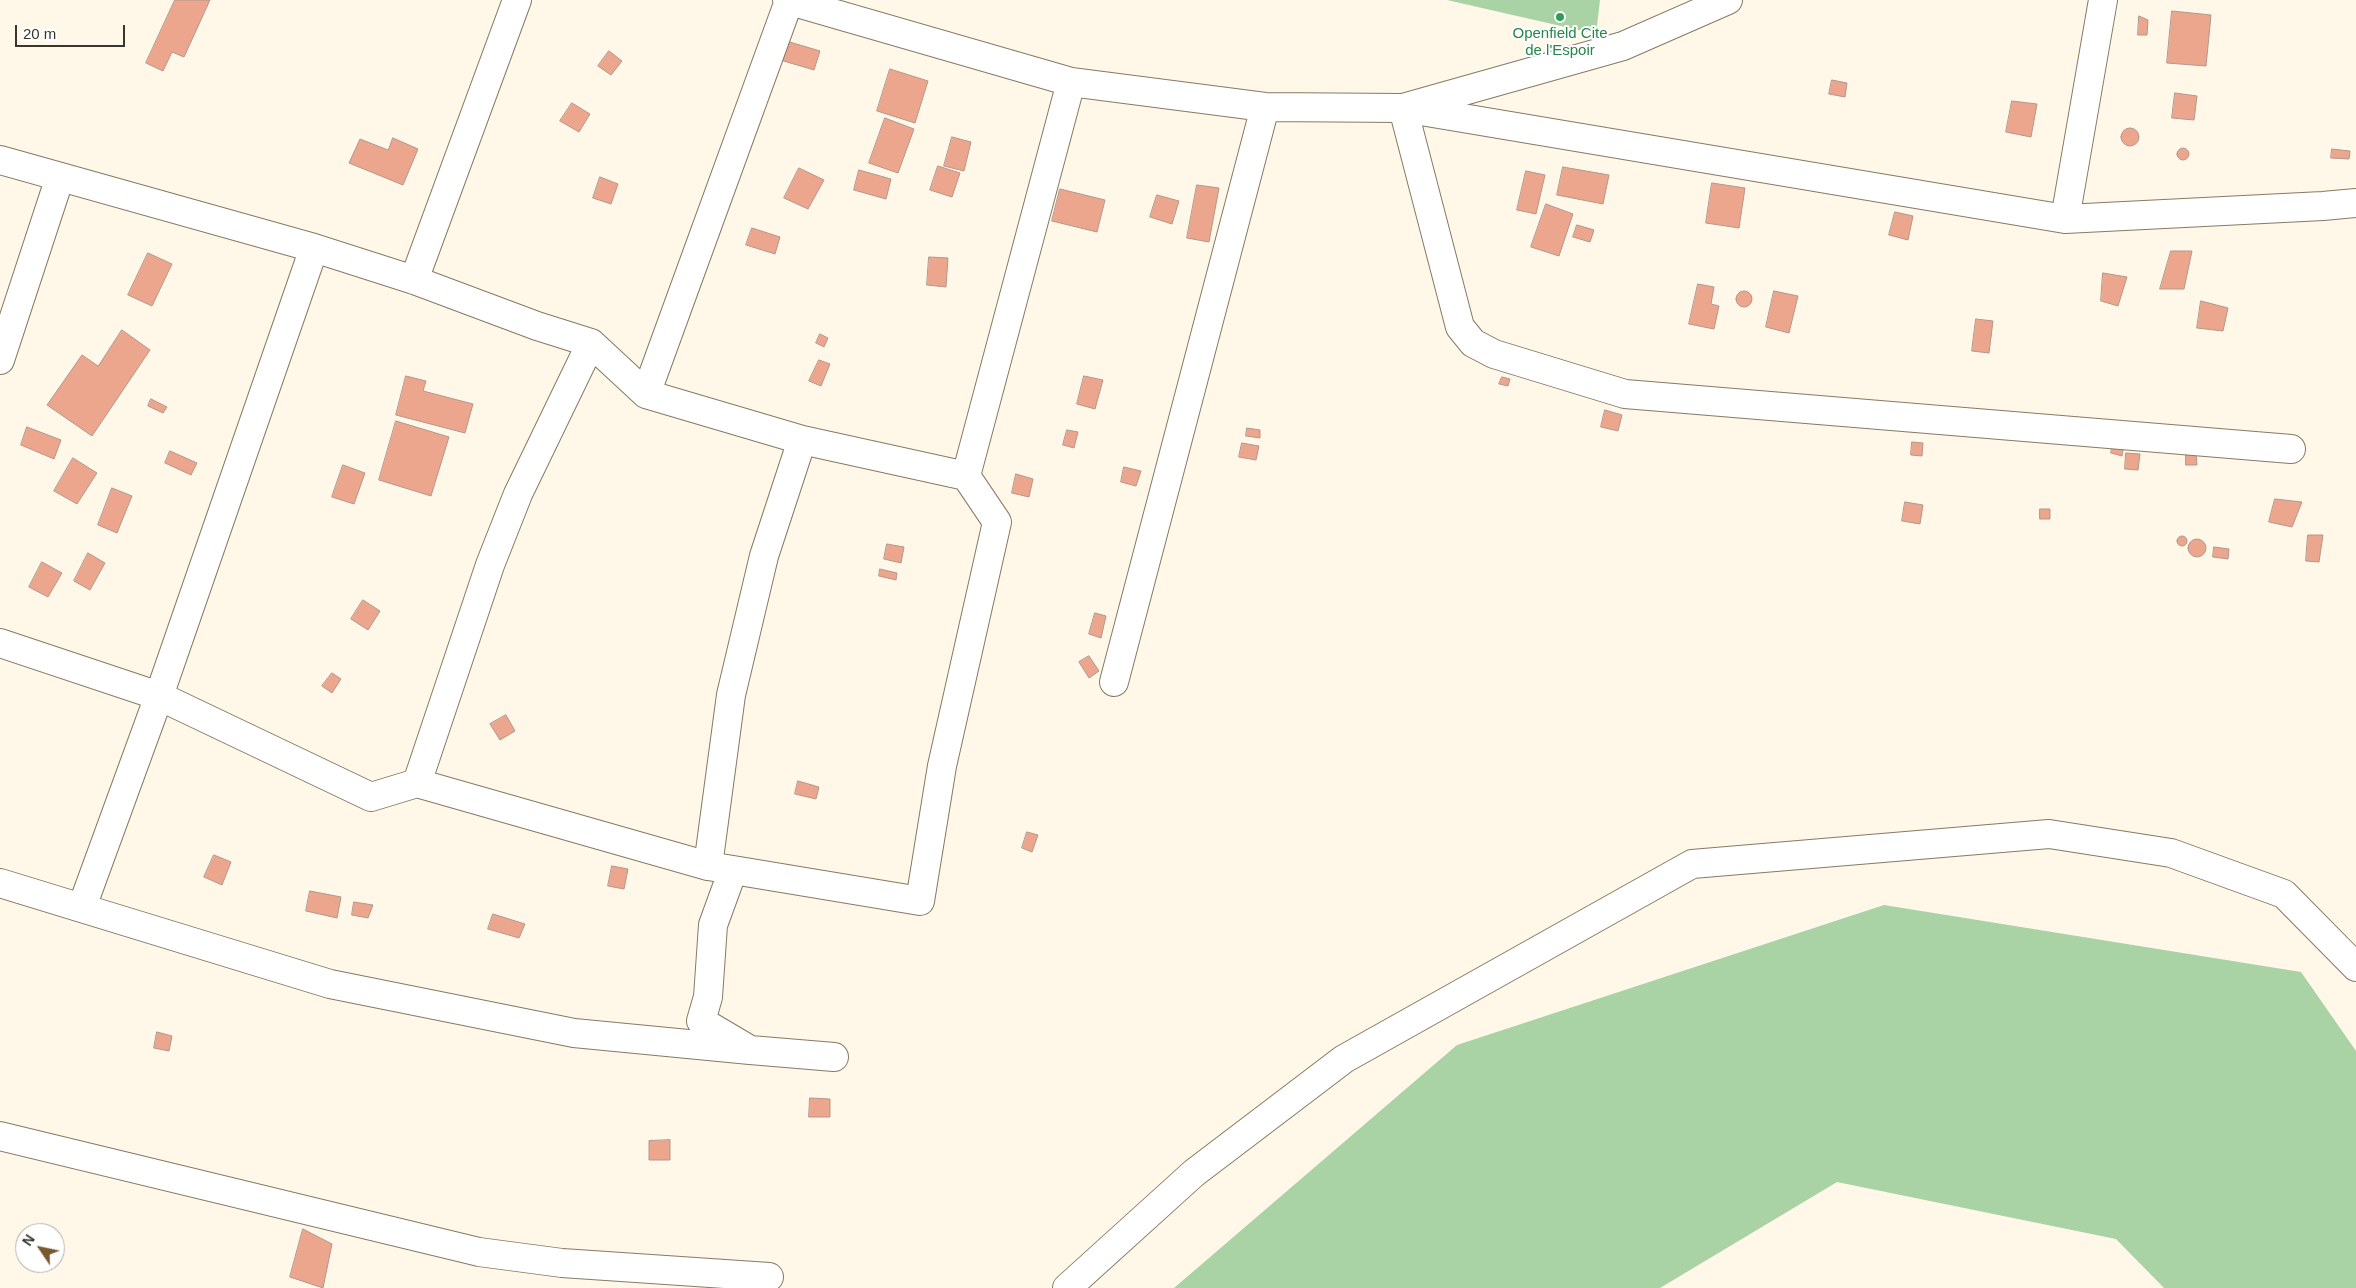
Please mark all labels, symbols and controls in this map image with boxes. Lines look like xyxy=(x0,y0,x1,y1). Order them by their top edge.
marker: Openfield Cite de l'Espoir xyxy=(1554,11,1566,23)
scale bar xyxy=(18,15,128,47)
text: 20 m xyxy=(23,25,56,42)
place label: Openfield Cite de l'Espoir xyxy=(1512,25,1608,60)
north arrow xyxy=(15,1223,65,1273)
text: N xyxy=(19,1232,38,1249)

